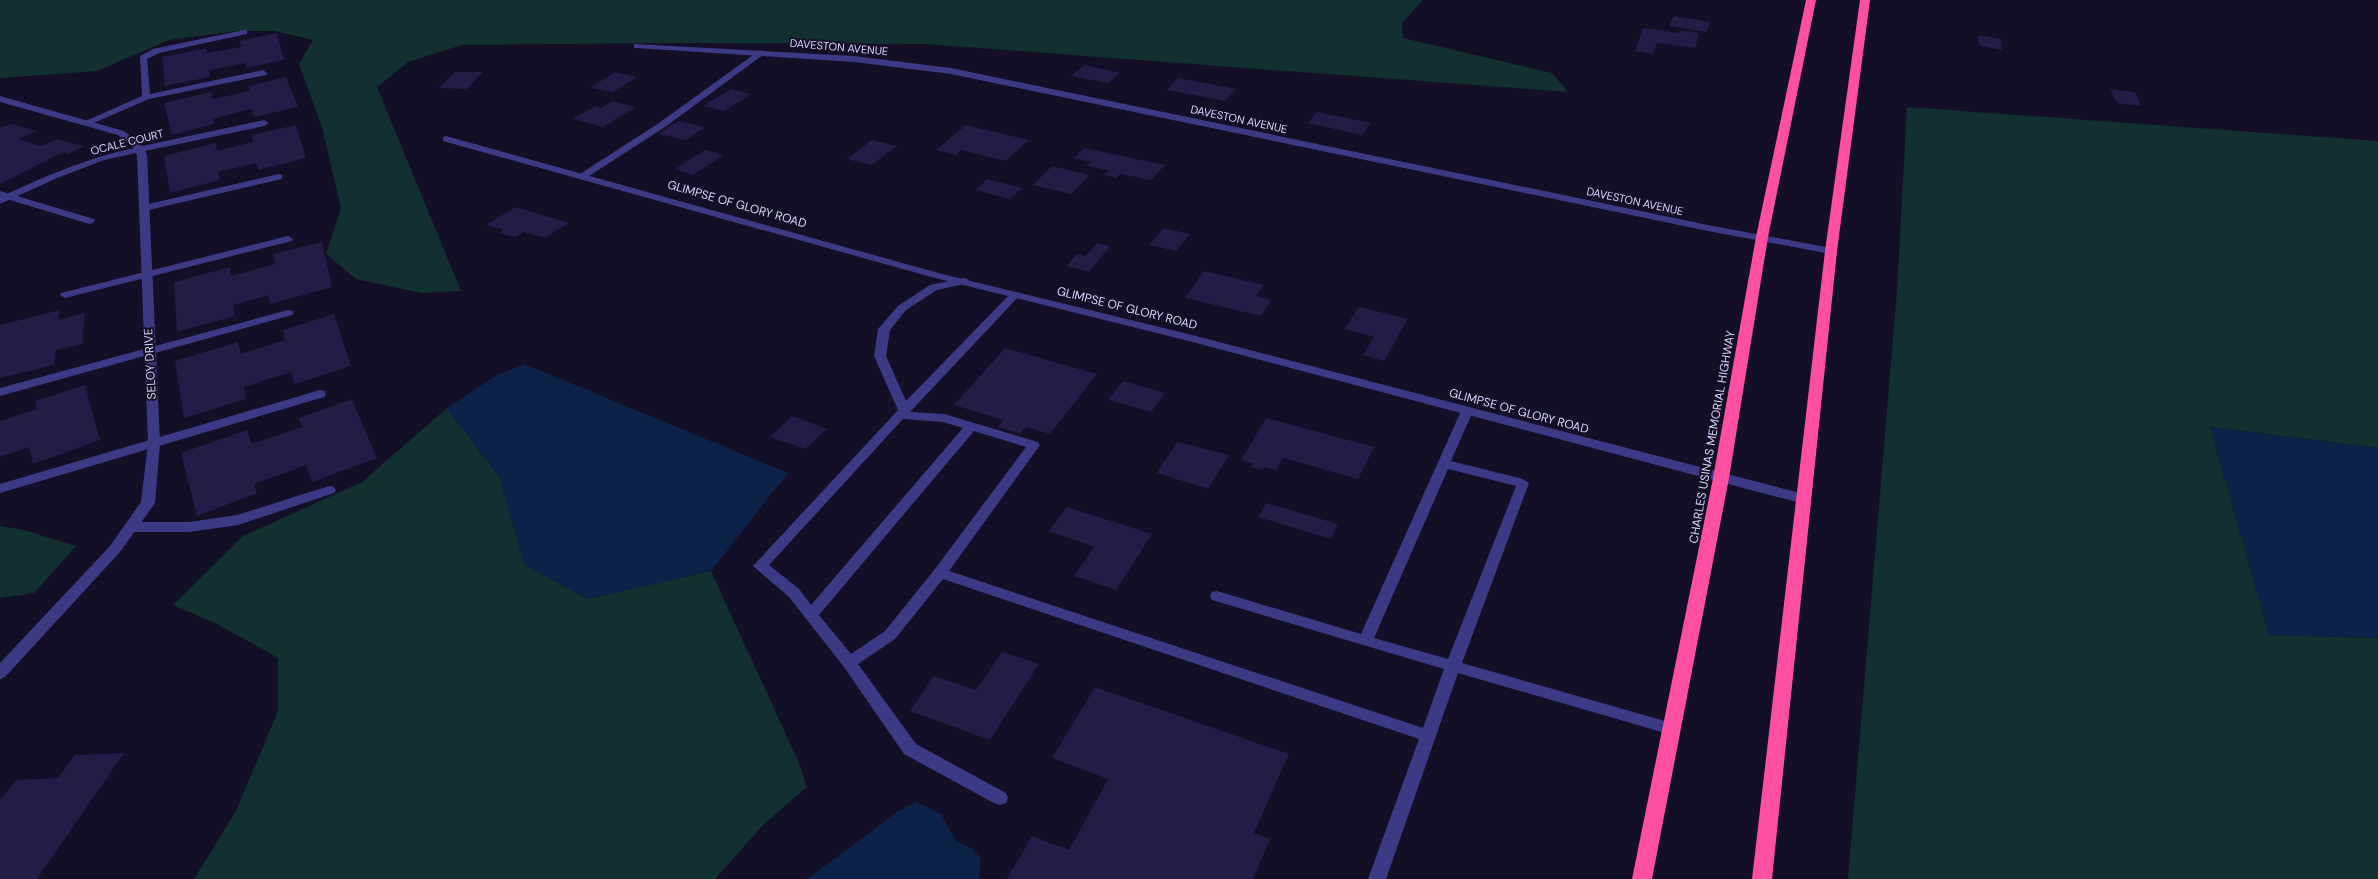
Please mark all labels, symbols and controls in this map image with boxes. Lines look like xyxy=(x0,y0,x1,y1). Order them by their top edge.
street label: DAVESTON AVENUE xyxy=(789,36,889,58)
street label: DAVESTON AVENUE xyxy=(1189,102,1289,136)
street label: OCALE COURT xyxy=(89,126,165,158)
street label: GLIMPSE OF GLORY ROAD xyxy=(666,176,808,232)
street label: DAVESTON AVENUE xyxy=(1585,184,1685,218)
street label: GLIMPSE OF GLORY ROAD xyxy=(1055,283,1199,333)
street label: SELOY DRIVE xyxy=(140,328,160,400)
street label: CHARLES USINAS MEMORIAL HIGHWAY xyxy=(1685,329,1739,545)
street label: GLIMPSE OF GLORY ROAD xyxy=(1447,385,1591,437)

